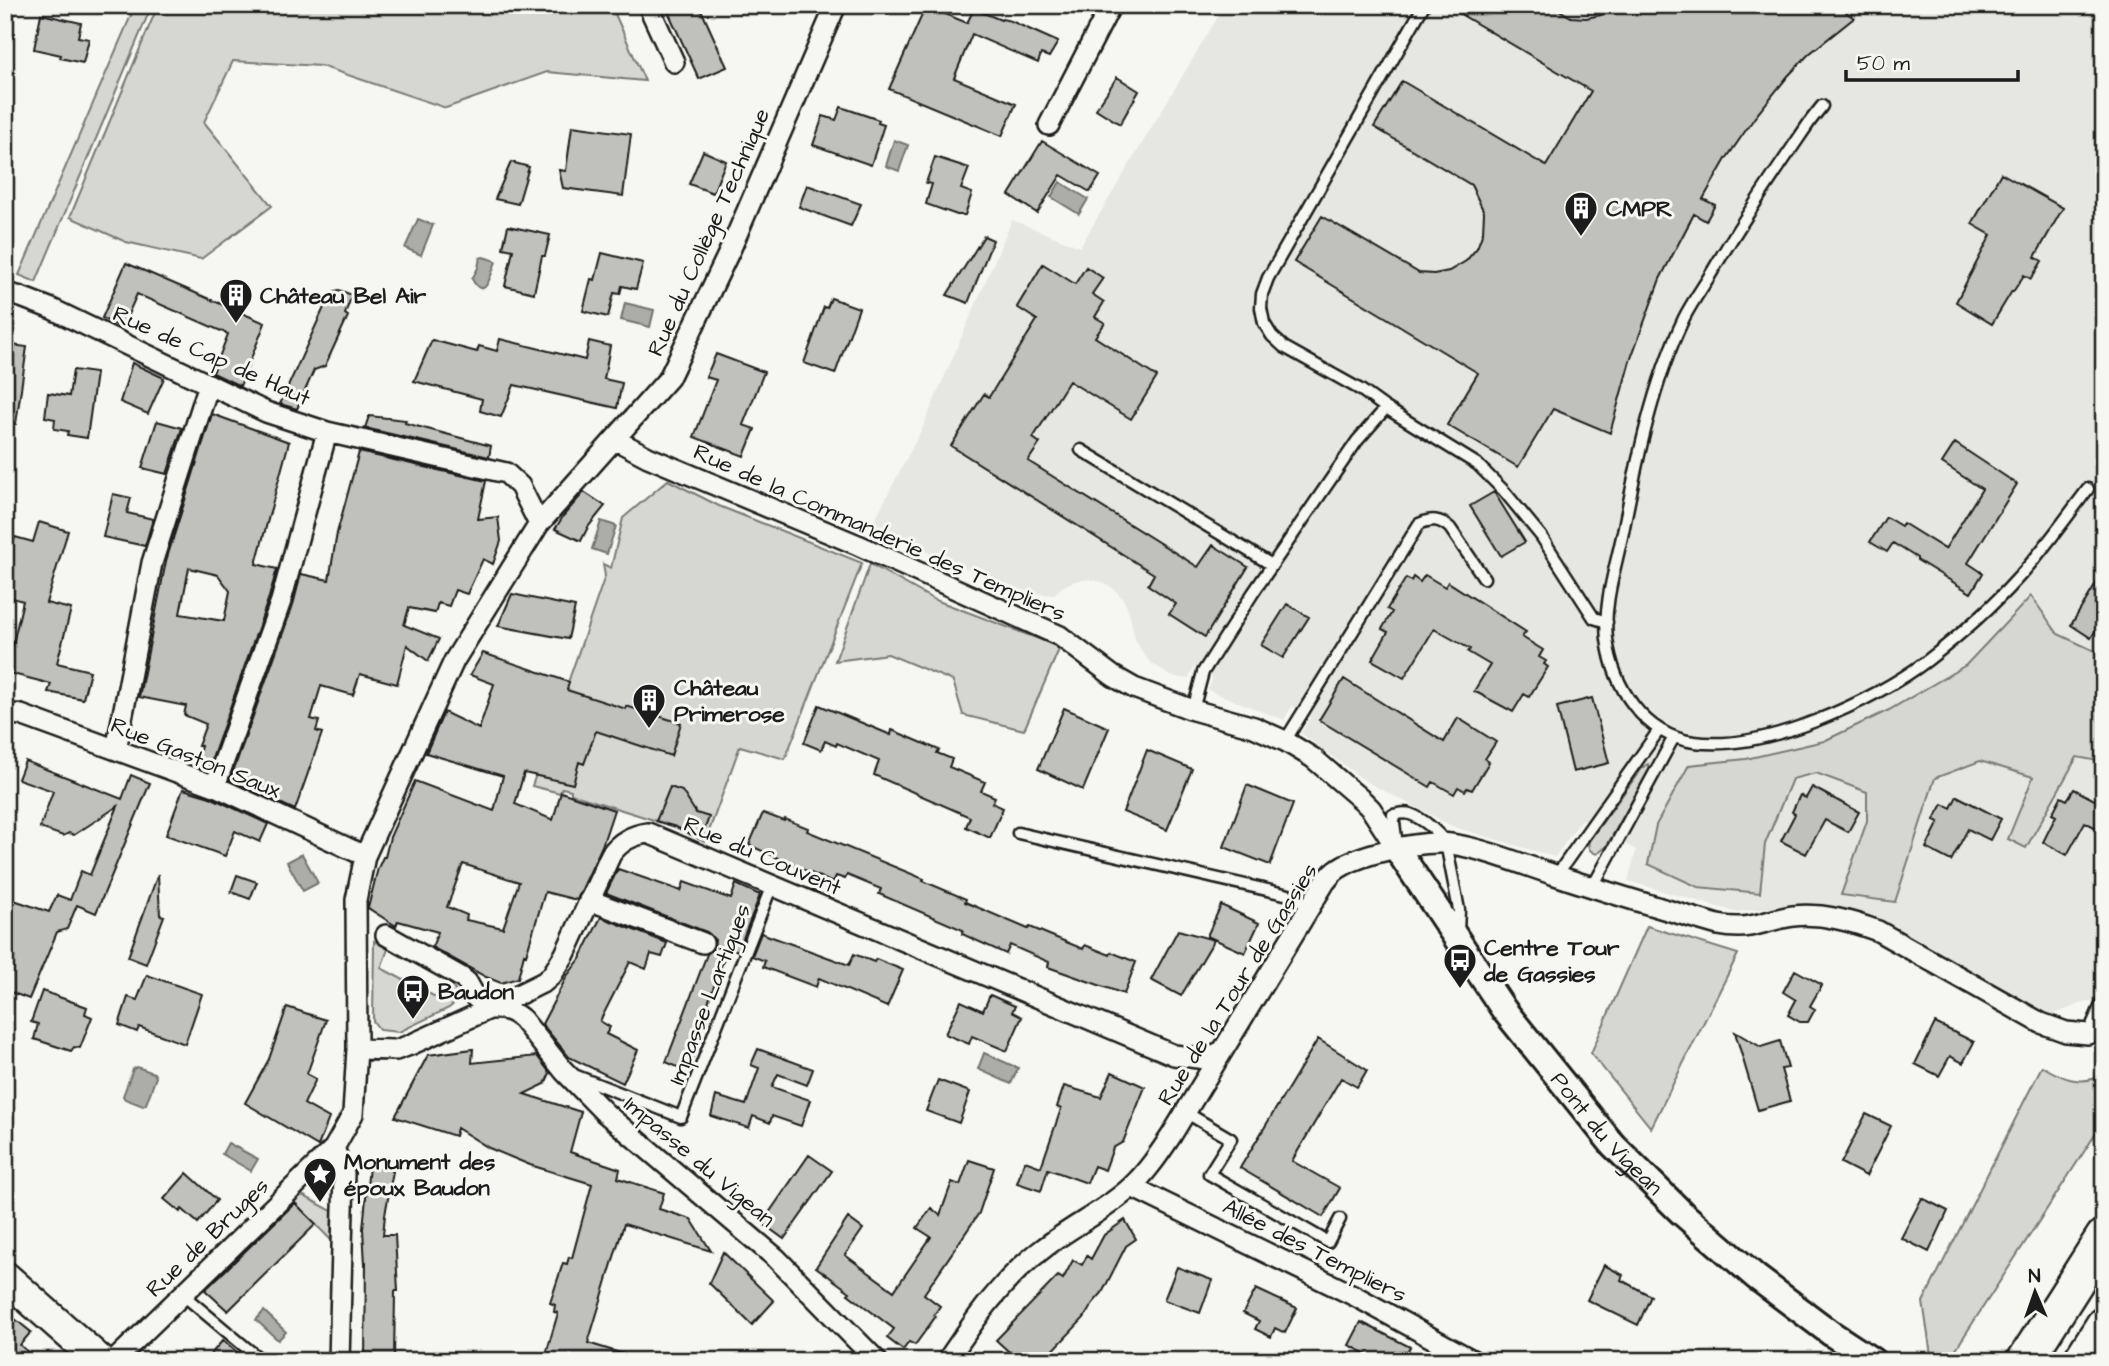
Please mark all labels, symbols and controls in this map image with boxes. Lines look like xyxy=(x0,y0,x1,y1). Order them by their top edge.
scale bar xyxy=(1846,38,2018,82)
text: 50 m xyxy=(1857,49,1911,78)
street label: Rue du Collège Technique xyxy=(640,103,779,362)
building icon: CMPR xyxy=(1562,189,1600,238)
place label: CMPR xyxy=(1606,193,1672,225)
building icon: Château Bel Air xyxy=(217,276,255,325)
place label: Château Bel Air xyxy=(260,280,427,312)
street label: Rue de Cap de Haut xyxy=(108,298,316,414)
street label: Rue de la Commanderie des Templiers xyxy=(688,436,1071,630)
place label: Château Primerose xyxy=(674,672,785,730)
building icon: Château Primerose xyxy=(630,681,668,730)
street label: Rue Gaston Saux xyxy=(106,709,286,807)
street label: Rue du Couvent xyxy=(679,808,847,904)
street label: Rue de la Tour de Gassies xyxy=(1150,857,1326,1112)
street label: Impasse Lartigues xyxy=(661,899,760,1090)
place label: Centre Tour de Gassies xyxy=(1483,932,1620,990)
bus stop icon: Centre Tour de Gassies xyxy=(1441,941,1479,990)
bus stop icon: Baudon xyxy=(394,972,432,1021)
place label: Baudon xyxy=(438,976,514,1008)
street label: Pont du Vigean xyxy=(1543,1065,1670,1203)
street label: Impasse du Vigean xyxy=(616,1089,782,1235)
place label: Monument des époux Baudon xyxy=(344,1146,496,1204)
place icon: Monument des époux Baudon xyxy=(301,1155,339,1204)
street label: Rue de Bruges xyxy=(139,1171,277,1305)
street label: Allée des Templiers xyxy=(1217,1191,1412,1311)
north arrow xyxy=(2000,1258,2070,1328)
text: N xyxy=(2028,1263,2041,1290)

